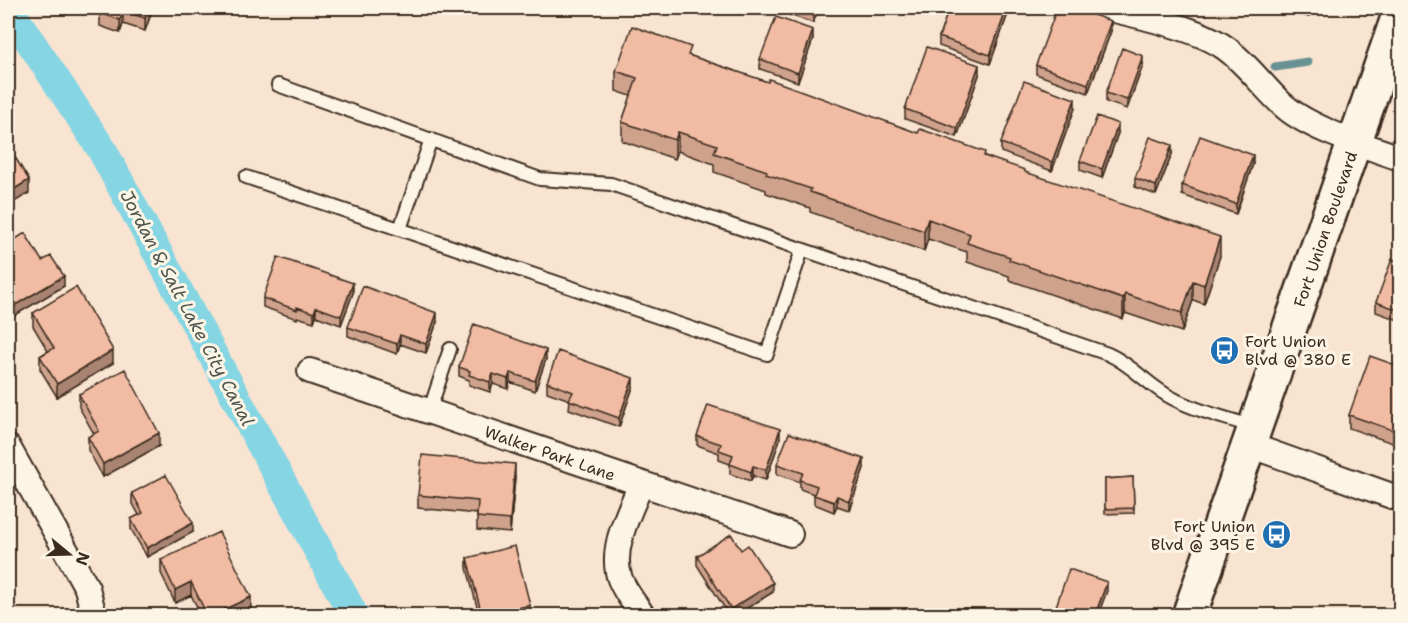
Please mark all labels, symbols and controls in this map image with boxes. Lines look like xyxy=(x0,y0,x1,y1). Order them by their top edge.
street label: Fort Union Boulevard xyxy=(1289,148,1362,310)
water label: Jordan & Salt Lake City Canal xyxy=(114,186,260,431)
place label: Fort Union Blvd @ 380 E xyxy=(1245,331,1351,370)
bus stop icon: Fort Union Blvd @ 380 E xyxy=(1208,334,1240,366)
street label: Walker Park Lane xyxy=(482,421,618,486)
place label: Fort Union Blvd @ 395 E xyxy=(1151,516,1255,555)
bus stop icon: Fort Union Blvd @ 395 E xyxy=(1260,519,1292,551)
north arrow xyxy=(39,524,99,584)
text: N xyxy=(71,549,95,568)

